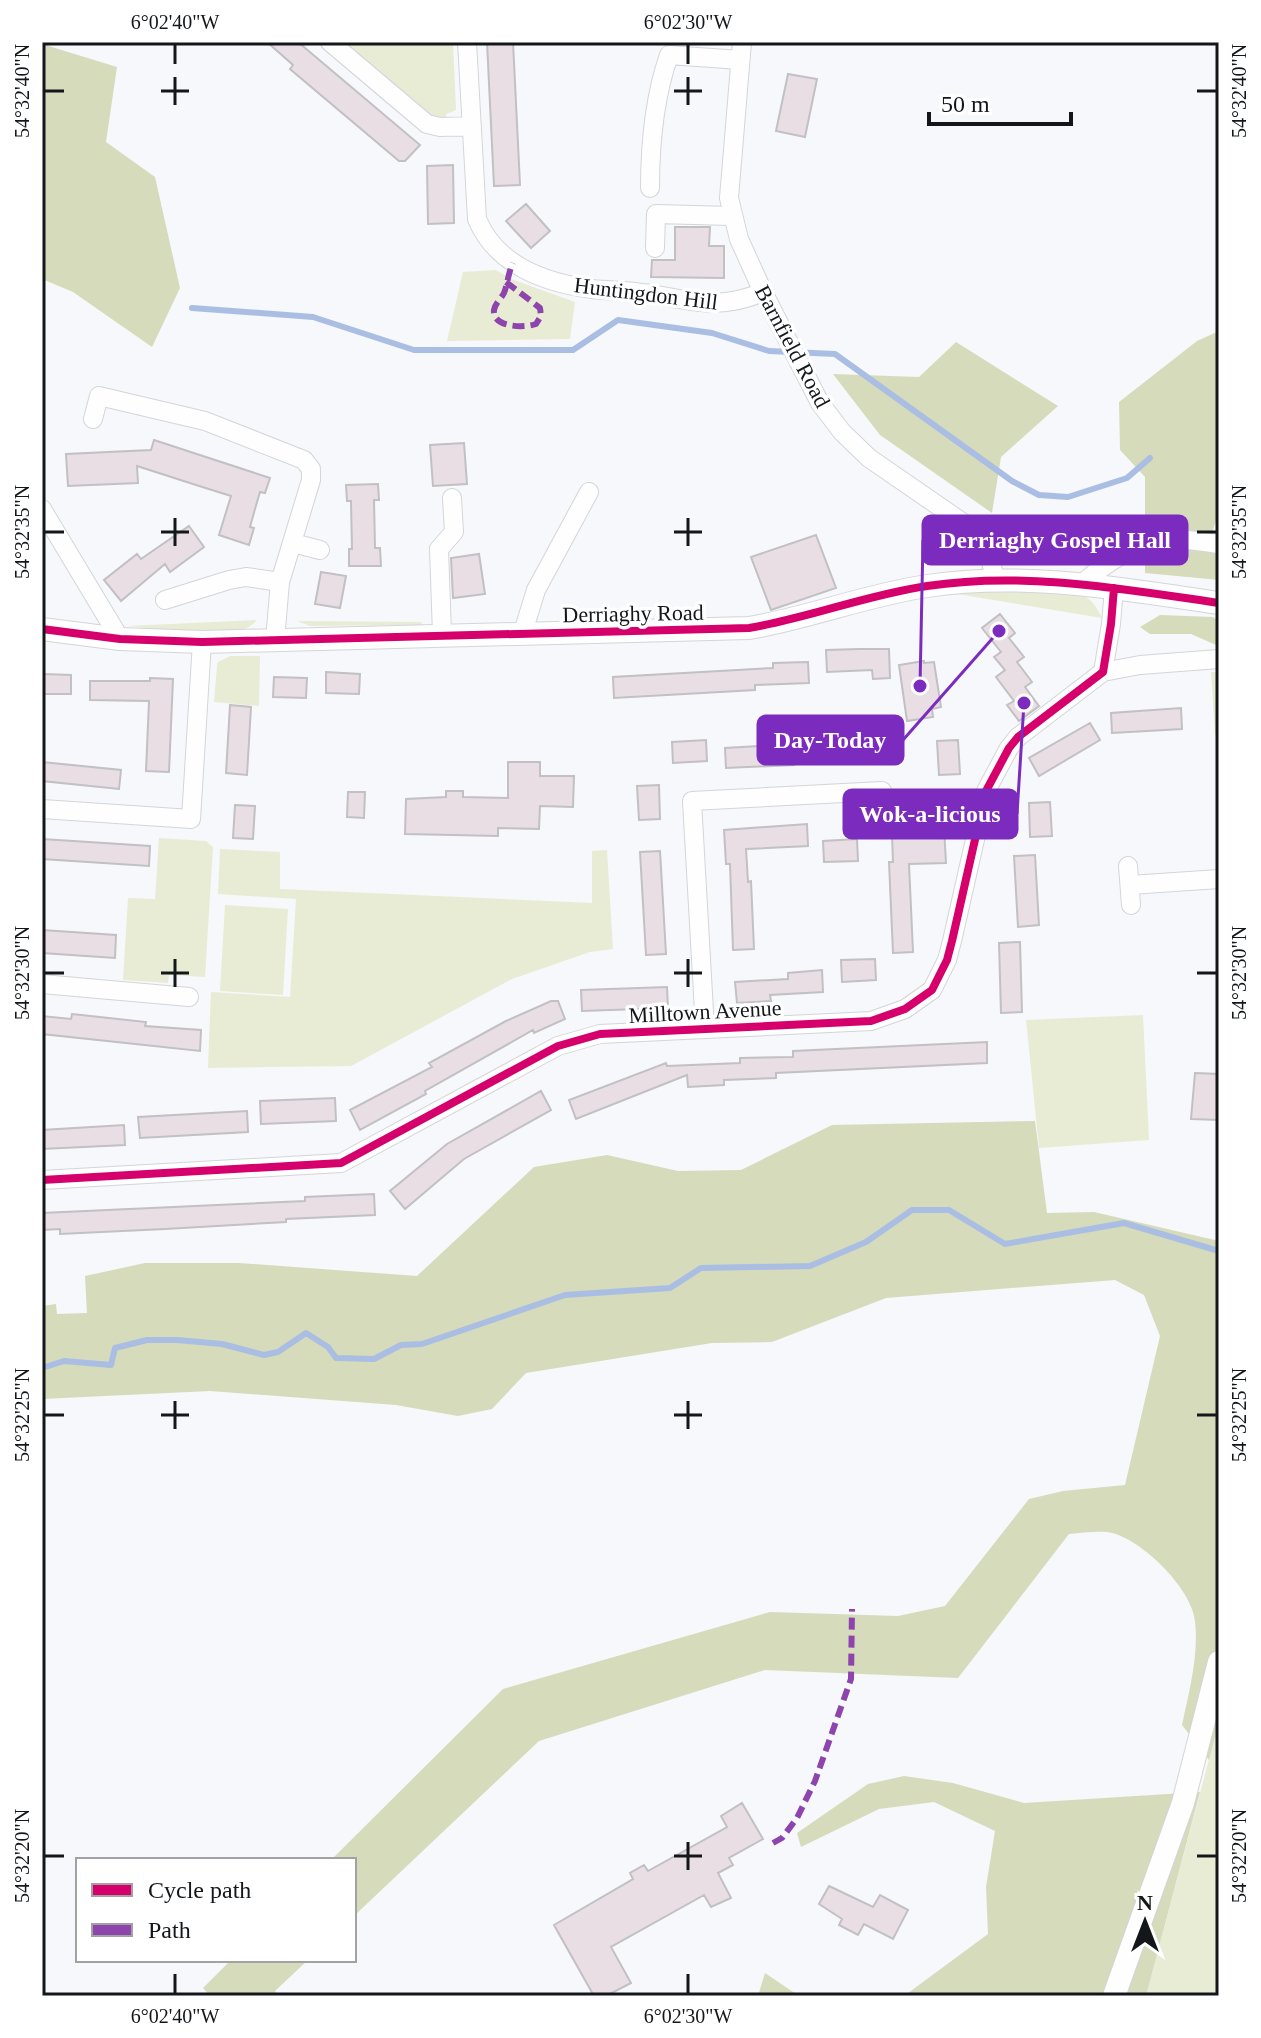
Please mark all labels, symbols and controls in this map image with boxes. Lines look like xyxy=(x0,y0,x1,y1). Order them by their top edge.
text: 6°02'40"W xyxy=(131,11,219,33)
text: 6°02'30"W xyxy=(644,11,732,33)
text: 54°32'40"N xyxy=(11,44,33,138)
text: 54°32'40"N xyxy=(1228,44,1250,138)
scale bar xyxy=(929,76,1071,126)
text: 50 m xyxy=(941,91,990,117)
street label: Huntingdon Hill xyxy=(573,272,719,315)
street label: Barnfield Road xyxy=(750,281,835,412)
text: 54°32'35"N xyxy=(11,485,33,579)
text: 54°32'35"N xyxy=(1228,485,1250,579)
callout: Derriaghy Gospel Hall xyxy=(923,516,1187,564)
text: Derriaghy Gospel Hall xyxy=(939,527,1171,553)
street label: Derriaghy Road xyxy=(562,600,704,627)
callout: Day-Today xyxy=(758,716,903,764)
text: Day-Today xyxy=(774,727,886,753)
callout: Wok-a-licious xyxy=(844,790,1017,838)
text: Wok-a-licious xyxy=(859,801,1001,827)
text: 54°32'30"N xyxy=(11,926,33,1020)
text: 54°32'30"N xyxy=(1228,926,1250,1020)
street label: Milltown Avenue xyxy=(628,995,782,1028)
text: 54°32'25"N xyxy=(11,1368,33,1462)
text: 54°32'25"N xyxy=(1228,1368,1250,1462)
text: 54°32'20"N xyxy=(11,1809,33,1903)
text: 54°32'20"N xyxy=(1228,1809,1250,1903)
legend xyxy=(76,1858,356,1962)
text: Cycle path xyxy=(148,1877,251,1903)
north arrow xyxy=(1105,1882,1185,1962)
text: N xyxy=(1137,1890,1153,1915)
text: Path xyxy=(148,1917,191,1943)
text: 6°02'40"W xyxy=(131,2005,219,2027)
text: 6°02'30"W xyxy=(644,2005,732,2027)

